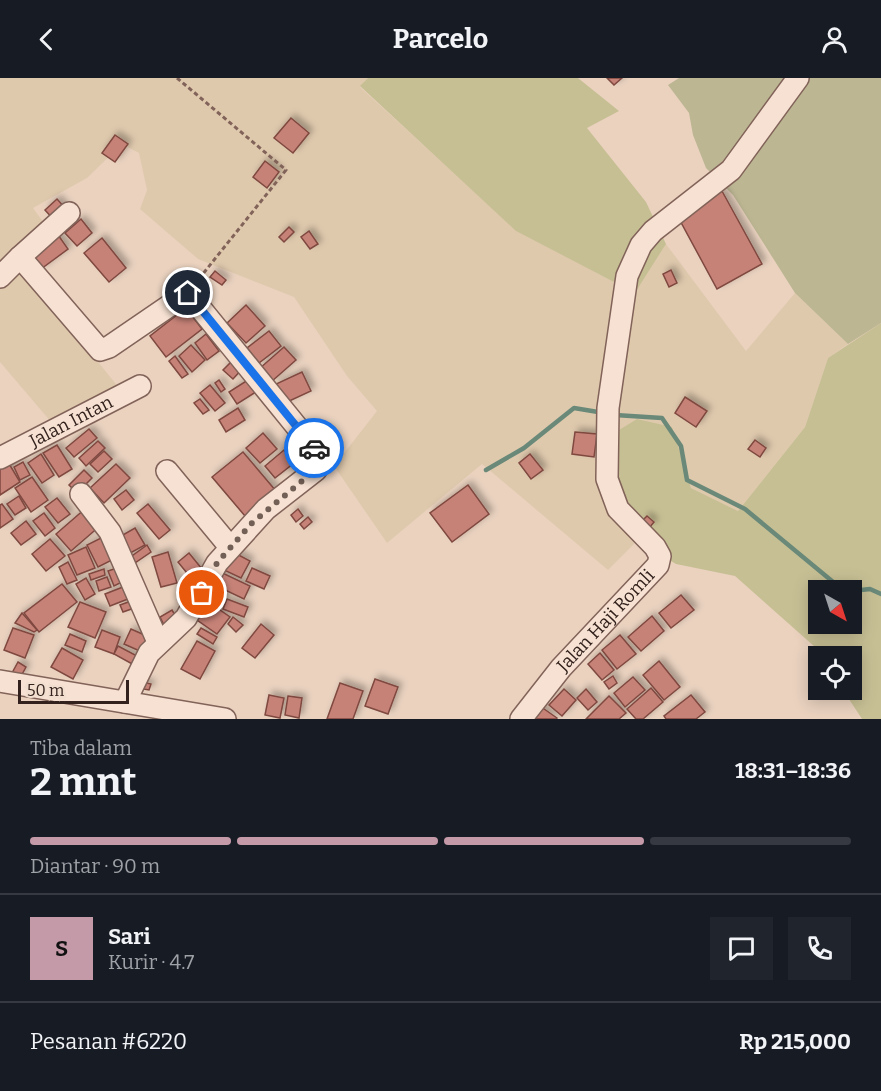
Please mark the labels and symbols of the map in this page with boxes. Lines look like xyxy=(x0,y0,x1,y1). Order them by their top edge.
pin xyxy=(162,267,213,318)
street label: Jalan Intan xyxy=(25,391,117,452)
courier xyxy=(284,418,344,478)
street label: Jalan Haji Romli xyxy=(552,565,659,677)
pin xyxy=(176,567,227,618)
north arrow xyxy=(808,580,862,634)
scale bar xyxy=(18,677,129,704)

